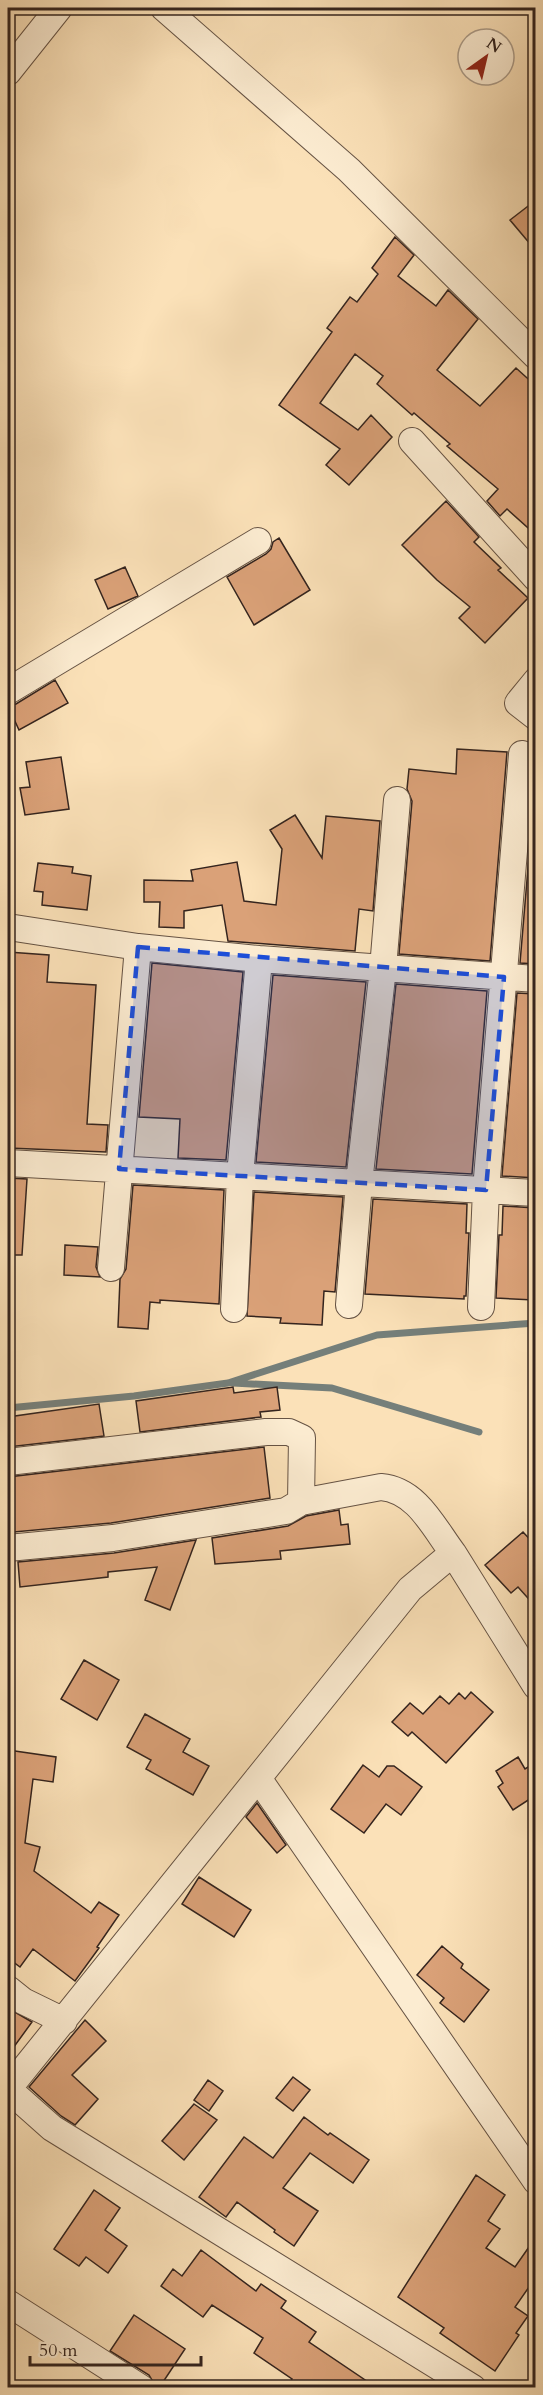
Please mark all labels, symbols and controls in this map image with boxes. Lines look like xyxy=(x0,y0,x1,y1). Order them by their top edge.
north arrow xyxy=(456,27,516,87)
text: N xyxy=(482,32,506,58)
scale bar xyxy=(30,2329,201,2367)
text: 50 m xyxy=(39,2338,78,2363)

